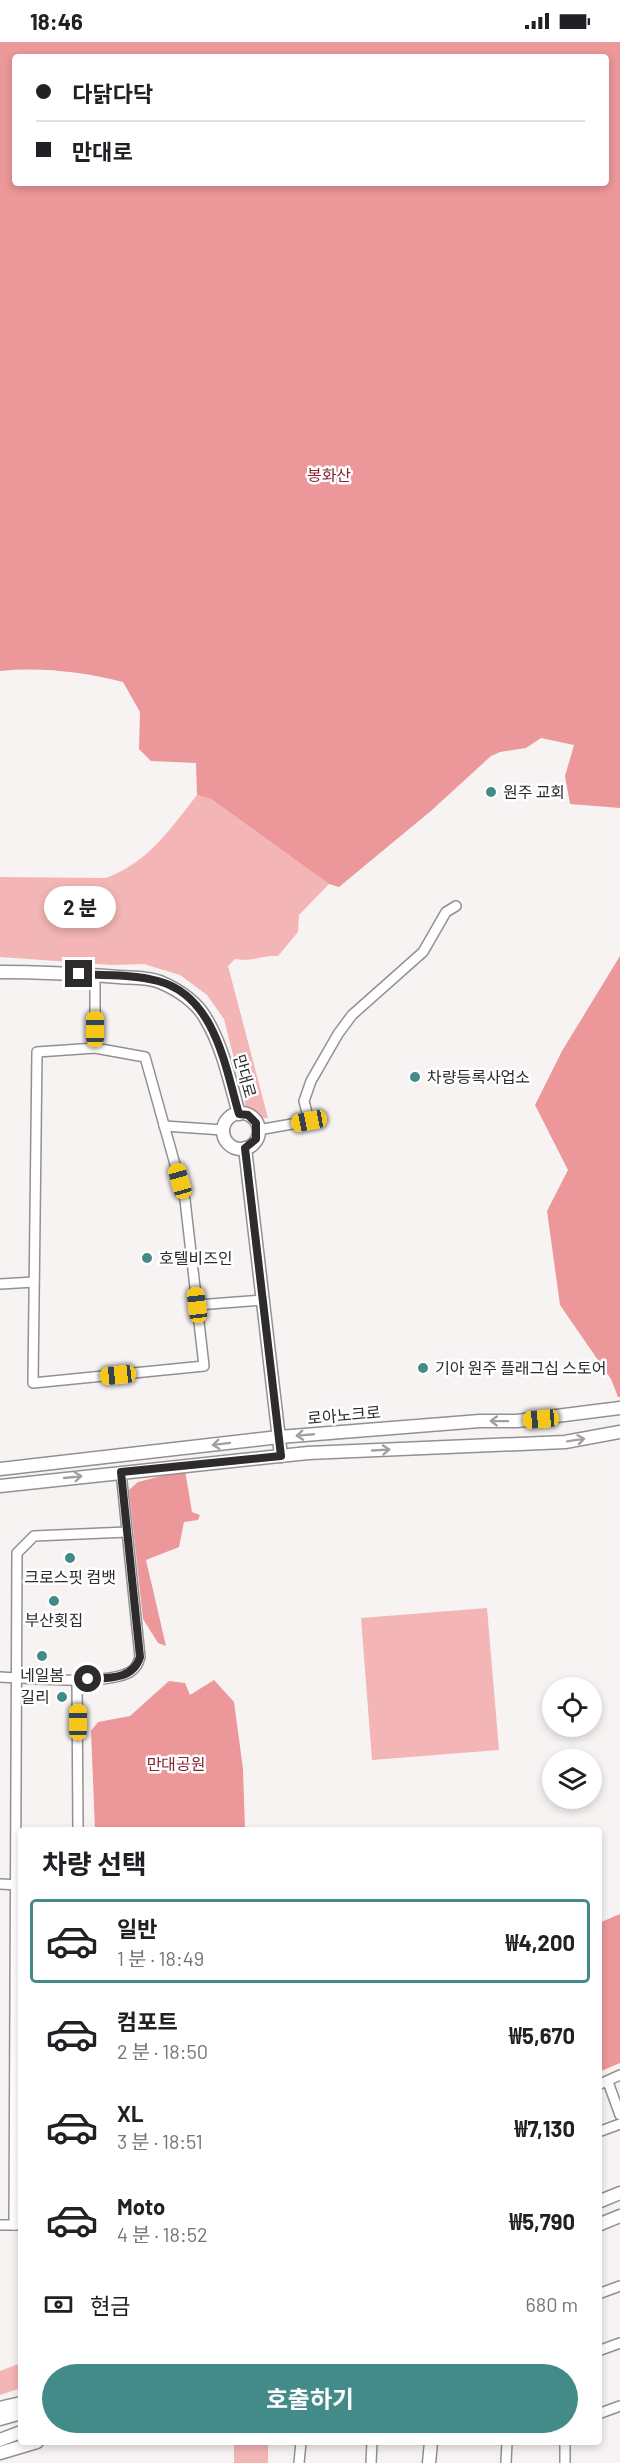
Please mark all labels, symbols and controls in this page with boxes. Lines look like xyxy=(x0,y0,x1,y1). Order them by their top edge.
text: 18:46 xyxy=(30,8,83,34)
text: 다닭다닥 xyxy=(72,80,153,106)
text: 만대로 xyxy=(72,138,133,164)
park label: 봉화산 xyxy=(307,465,351,484)
place label: 원주 교회 xyxy=(503,782,565,801)
marker: 원주 교회 xyxy=(484,785,498,799)
callout: 2 분 xyxy=(43,887,115,929)
text: 2 분 xyxy=(63,895,97,919)
route end xyxy=(65,960,92,987)
car xyxy=(86,1011,104,1047)
street label: 만대로 xyxy=(230,1052,261,1100)
place label: 차량등록사업소 xyxy=(427,1067,530,1086)
marker: 차량등록사업소 xyxy=(408,1070,422,1084)
car xyxy=(290,1109,328,1133)
car xyxy=(166,1161,194,1201)
place label: 호텔비즈인 xyxy=(159,1248,233,1267)
marker: 호텔비즈인 xyxy=(140,1251,154,1265)
car xyxy=(186,1286,208,1324)
place label: 기아 원주 플래그십 스토어 xyxy=(435,1358,607,1377)
marker: 기아 원주 플래그십 스토어 xyxy=(416,1361,430,1375)
car xyxy=(99,1364,137,1386)
street label: 로아노크로 xyxy=(306,1402,382,1427)
car xyxy=(522,1408,560,1430)
one-way arrow xyxy=(490,1415,510,1427)
one-way arrow xyxy=(296,1430,316,1441)
one-way arrow xyxy=(565,1435,585,1446)
one-way arrow xyxy=(211,1439,231,1450)
one-way arrow xyxy=(370,1445,390,1456)
one-way arrow xyxy=(62,1471,82,1482)
marker: 크로스핏 컴뱃 xyxy=(63,1551,77,1565)
place label: 크로스핏 컴뱃 xyxy=(24,1567,116,1586)
marker: 부산횟집 xyxy=(47,1594,61,1608)
place label: 부산횟집 xyxy=(25,1610,83,1629)
marker: 네일봄 xyxy=(35,1649,49,1663)
place label: 네일봄 xyxy=(20,1665,64,1684)
route start xyxy=(74,1665,101,1692)
map controls xyxy=(542,1677,602,1809)
button: locate xyxy=(542,1677,602,1737)
place label: 길리 xyxy=(21,1687,50,1706)
marker: 길리 xyxy=(55,1690,69,1704)
car xyxy=(69,1704,87,1740)
button: layers xyxy=(542,1749,602,1809)
park label: 만대공원 xyxy=(147,1754,205,1773)
text: 차량 선택 xyxy=(42,1847,147,1879)
icon: car xyxy=(45,1914,99,1968)
text: 일반 xyxy=(117,1915,157,1941)
text: ₩4,200 xyxy=(505,1929,575,1955)
text: 1 분 · 18:49 xyxy=(117,1946,204,1970)
icon: car xyxy=(45,2007,99,2061)
text: 컴포트 xyxy=(117,2008,178,2034)
text: ₩5,670 xyxy=(509,2022,575,2048)
text: 2 분 · 18:50 xyxy=(117,2039,208,2063)
icon: car xyxy=(45,2100,99,2154)
text: XL xyxy=(117,2100,143,2126)
text: ₩7,130 xyxy=(515,2115,575,2141)
text: 3 분 · 18:51 xyxy=(117,2129,203,2153)
icon: car xyxy=(45,2193,99,2247)
text: Moto xyxy=(117,2193,165,2219)
text: ₩5,790 xyxy=(509,2208,575,2234)
text: 4 분 · 18:52 xyxy=(117,2222,208,2246)
icon: cash xyxy=(42,2288,75,2321)
text: 현금 xyxy=(90,2292,130,2318)
text: 680 m xyxy=(525,2292,578,2316)
button: 호출하기 xyxy=(42,2364,578,2433)

